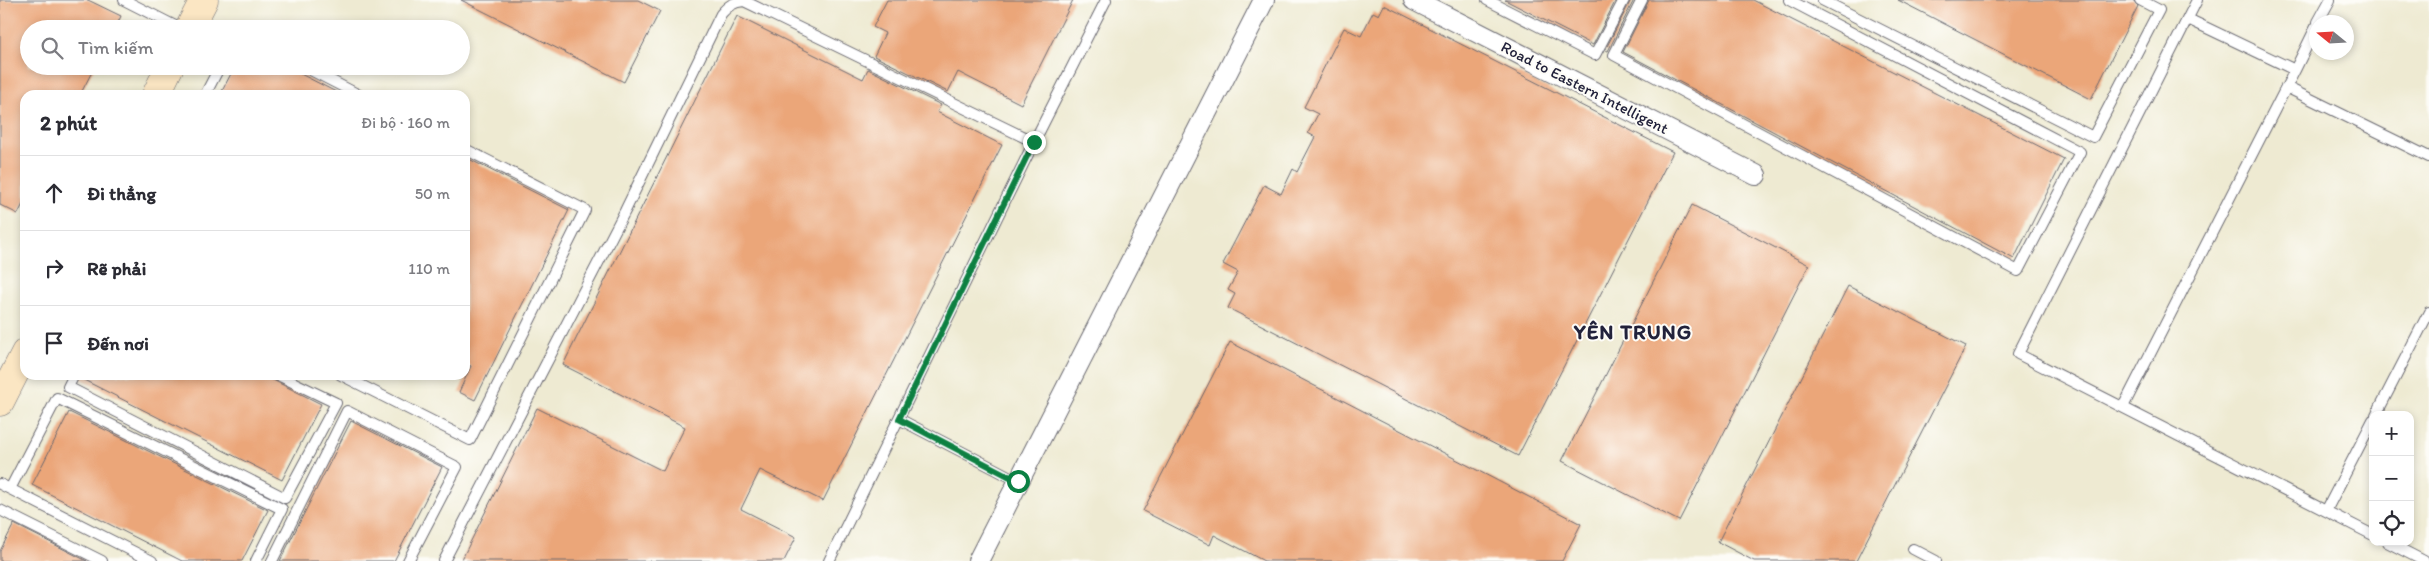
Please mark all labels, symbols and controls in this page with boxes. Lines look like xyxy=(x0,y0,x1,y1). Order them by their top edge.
north arrow xyxy=(2309,15,2354,60)
search box xyxy=(20,20,470,75)
icon: search xyxy=(38,34,66,62)
text: Tìm kiếm xyxy=(78,36,153,59)
street label: Road to Eastern Intelligent xyxy=(1498,37,1672,138)
text: 2 phút xyxy=(40,110,97,135)
text: Đi bộ · 160 m xyxy=(361,113,450,132)
route end xyxy=(1023,131,1046,154)
icon: ahead xyxy=(40,179,68,207)
text: Đi thẳng xyxy=(87,182,156,205)
text: 50 m xyxy=(415,184,450,203)
icon: right xyxy=(40,254,68,282)
text: Rẽ phải xyxy=(87,257,146,280)
text: 110 m xyxy=(408,259,450,278)
district label: YÊN TRUNG xyxy=(1573,319,1692,344)
icon: arrive xyxy=(40,329,68,357)
text: Đến nơi xyxy=(87,332,149,355)
map controls xyxy=(2369,411,2414,546)
button: + xyxy=(2369,411,2414,456)
button: − xyxy=(2369,456,2414,501)
route start xyxy=(1007,470,1030,493)
button: locate xyxy=(2369,501,2414,546)

